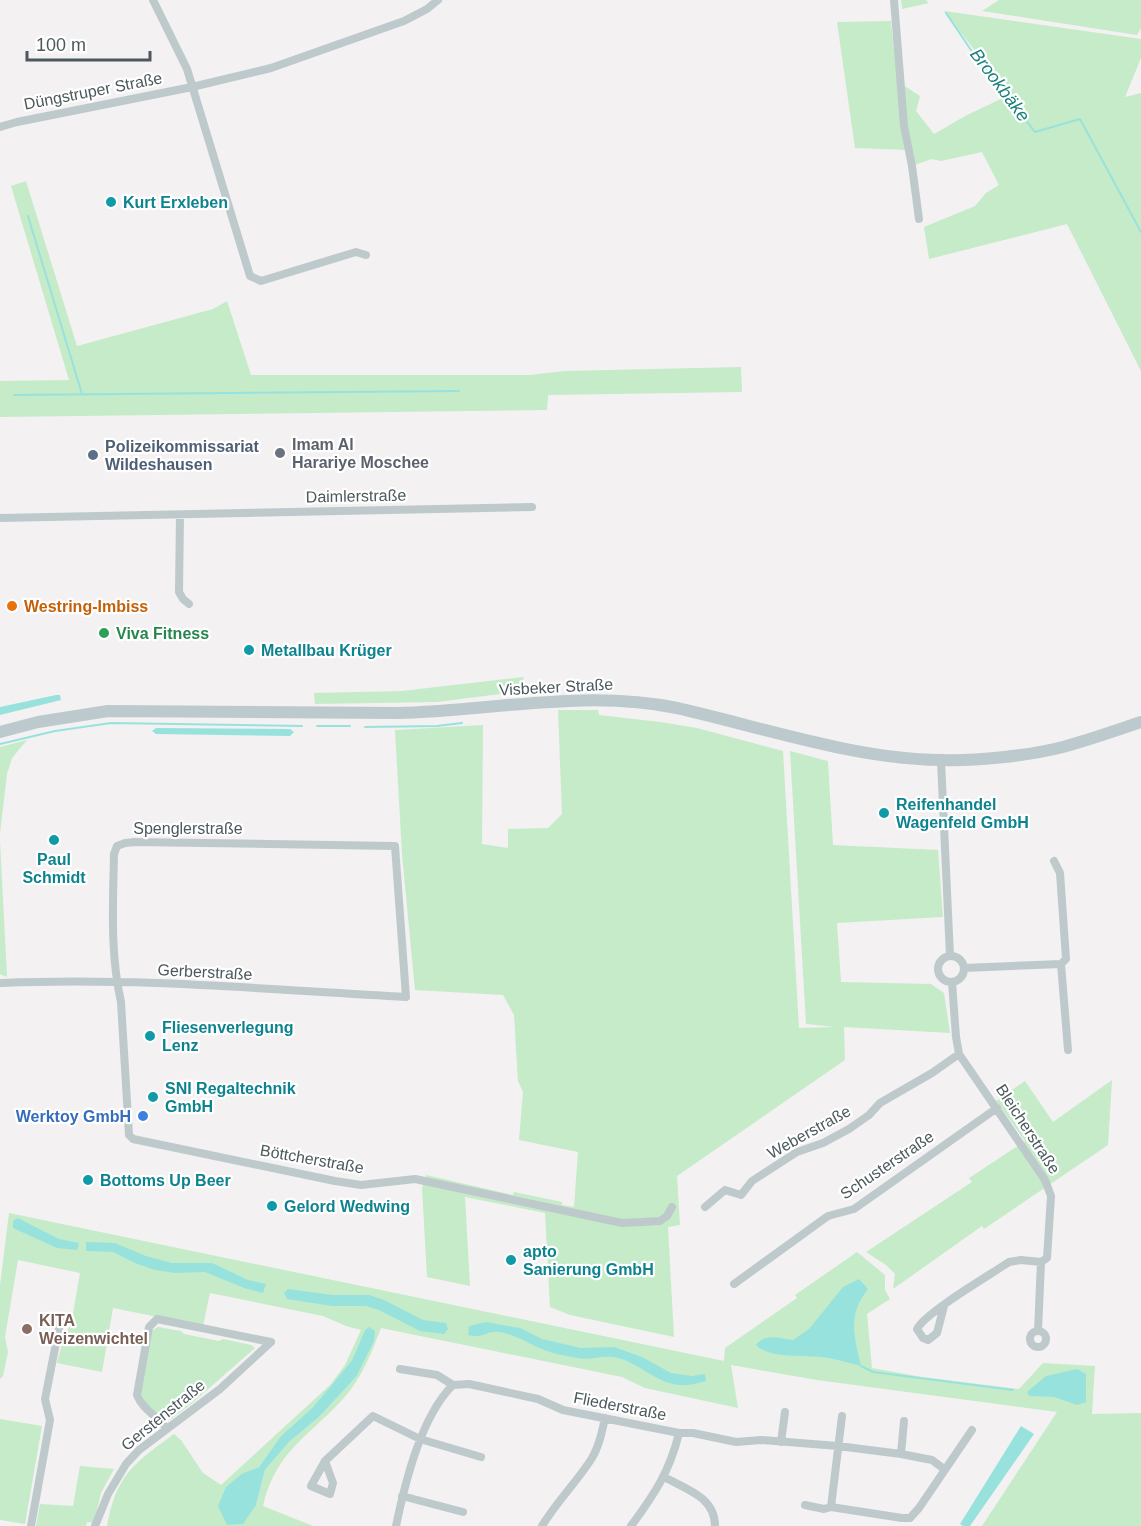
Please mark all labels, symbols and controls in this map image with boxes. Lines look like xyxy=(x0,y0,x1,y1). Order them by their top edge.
scale bar xyxy=(27,24,150,62)
text: 100 m xyxy=(36,35,86,55)
water label: Brookbäke xyxy=(966,45,1034,125)
street label: Düngstruper Straße xyxy=(22,69,164,113)
place label: Kurt Erxleben xyxy=(123,194,228,211)
marker: Kurt Erxleben xyxy=(104,195,118,209)
place label: Imam Al Harariye Moschee xyxy=(292,436,429,471)
place label: Polizeikommissariat Wildeshausen xyxy=(105,438,260,473)
marker: Imam Al Harariye Moschee xyxy=(273,446,287,460)
marker: Polizeikommissariat Wildeshausen xyxy=(86,448,100,462)
street label: Daimlerstraße xyxy=(306,487,406,505)
place label: Westring-Imbiss xyxy=(24,598,148,615)
marker: Westring-Imbiss xyxy=(5,599,19,613)
place label: Viva Fitness xyxy=(116,625,209,642)
marker: Viva Fitness xyxy=(97,626,111,640)
place label: Metallbau Krüger xyxy=(261,642,392,659)
marker: Metallbau Krüger xyxy=(242,643,256,657)
street label: Visbeker Straße xyxy=(498,676,614,698)
place label: Reifenhandel Wagenfeld GmbH xyxy=(896,796,1029,831)
marker: Reifenhandel Wagenfeld GmbH xyxy=(877,806,891,820)
street label: Spenglerstraße xyxy=(133,820,243,837)
marker: Paul Schmidt xyxy=(47,833,61,847)
place label: Paul Schmidt xyxy=(22,851,86,886)
street label: Gerberstraße xyxy=(157,961,253,983)
place label: Fliesenverlegung Lenz xyxy=(162,1019,294,1054)
marker: Fliesenverlegung Lenz xyxy=(143,1029,157,1043)
place label: SNI Regaltechnik GmbH xyxy=(165,1080,296,1115)
street label: Bleicherstraße xyxy=(993,1081,1063,1177)
marker: SNI Regaltechnik GmbH xyxy=(146,1090,160,1104)
street label: Weberstraße xyxy=(765,1102,854,1162)
place label: Werktoy GmbH xyxy=(16,1108,131,1125)
marker: Werktoy GmbH xyxy=(136,1109,150,1123)
street label: Schusterstraße xyxy=(837,1128,937,1202)
street label: Böttcherstraße xyxy=(259,1142,365,1176)
place label: Bottoms Up Beer xyxy=(100,1172,231,1189)
marker: Bottoms Up Beer xyxy=(81,1173,95,1187)
place label: Gelord Wedwing xyxy=(284,1198,410,1215)
marker: Gelord Wedwing xyxy=(265,1199,279,1213)
place label: apto Sanierung GmbH xyxy=(523,1243,654,1278)
marker: apto Sanierung GmbH xyxy=(504,1253,518,1267)
place label: KITA Weizenwichtel xyxy=(39,1312,148,1347)
marker: KITA Weizenwichtel xyxy=(20,1322,34,1336)
street label: Gerstenstraße xyxy=(118,1376,208,1454)
street label: Fliederstraße xyxy=(572,1389,668,1423)

